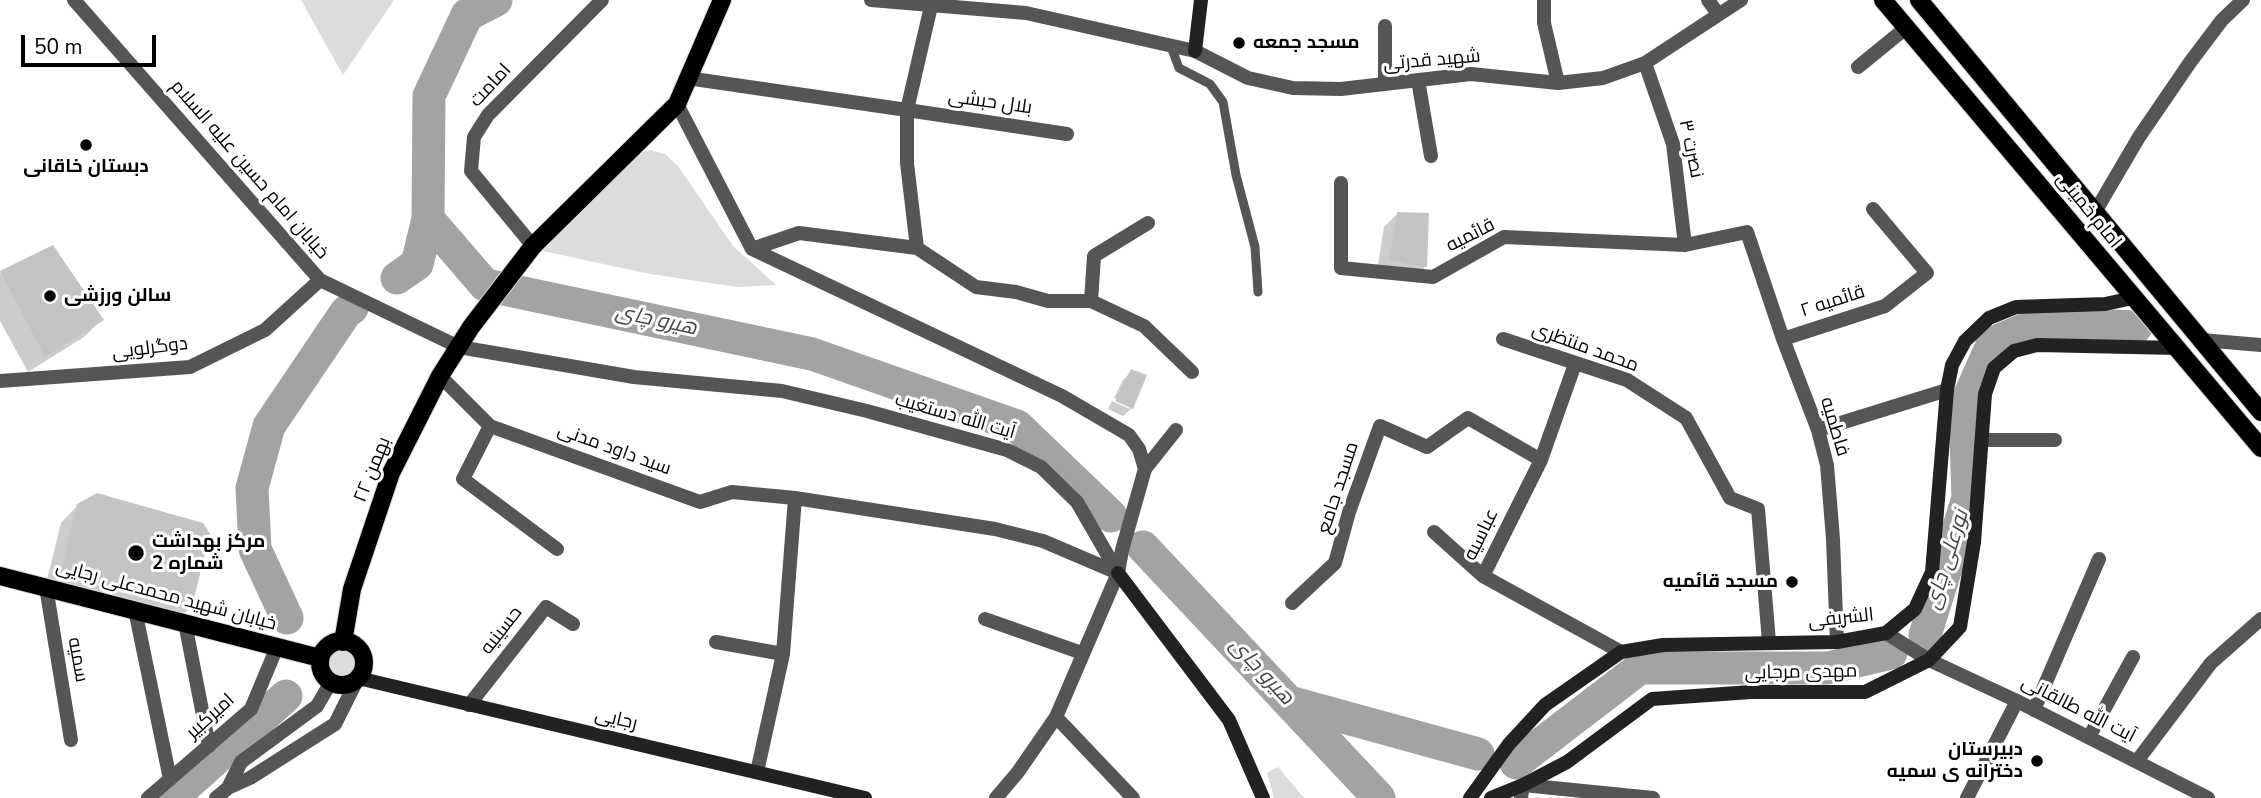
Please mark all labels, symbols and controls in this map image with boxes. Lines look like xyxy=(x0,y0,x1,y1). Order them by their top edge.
scale bar xyxy=(24,21,159,65)
place label: مسجد جمعه xyxy=(1253,32,1360,54)
text: 50 m xyxy=(34,33,83,61)
marker: مسجد جمعه xyxy=(1231,35,1247,51)
street label: شهید قدرتی xyxy=(1382,45,1482,77)
street label: امامت xyxy=(465,60,517,112)
street label: خیابان امام حسین علیه السلام xyxy=(165,76,333,264)
street label: بلال حبشی xyxy=(947,86,1033,120)
street label: نصرت ۳ xyxy=(1673,118,1707,180)
marker: دبستان خاقانی xyxy=(78,137,94,153)
place label: دبستان خاقانی xyxy=(23,156,149,178)
street label: امام خمینی xyxy=(2050,168,2126,254)
street label: قائمیه xyxy=(1443,214,1499,258)
street label: قائمیه ۲ xyxy=(1798,281,1868,323)
place label: سالن ورزشی xyxy=(64,285,171,307)
marker: سالن ورزشی xyxy=(42,288,58,304)
water label: هیرو چای xyxy=(613,300,699,342)
street label: محمد منتظری xyxy=(1529,318,1641,378)
street label: دوگرلویی xyxy=(111,333,189,365)
street label: آیت الله دستغیب xyxy=(892,389,1018,445)
street label: فاطمیه xyxy=(1814,395,1854,459)
street label: سید داود مدنی xyxy=(554,419,674,481)
street label: ۲۲ بهمن xyxy=(350,434,396,506)
street label: مسجد جامع xyxy=(1313,439,1365,537)
street label: عباسیه xyxy=(1460,505,1504,565)
water label: نورعلی چای xyxy=(1921,507,1975,613)
place label: مرکز بهداشت شماره 2 xyxy=(152,531,265,575)
marker: مرکز بهداشت شماره 2 xyxy=(126,543,146,563)
street label: خیابان شهید محمدعلی رجایی xyxy=(53,556,279,636)
place label: مسجد قائمیه xyxy=(1663,571,1778,593)
marker: مسجد قائمیه xyxy=(1784,574,1800,590)
street label: حسینیه xyxy=(476,602,528,660)
street label: الشریفی xyxy=(1807,604,1875,634)
water label: هیرو چای xyxy=(1224,633,1298,711)
street label: سمیه xyxy=(62,636,92,684)
street label: مهدی مرجایی xyxy=(1744,661,1858,685)
street label: آیت الله طالقانی xyxy=(2017,671,2139,749)
street label: امیرکبیر xyxy=(182,689,240,745)
street label: رجایی xyxy=(592,704,640,736)
place label: دبیرستان دخترانه ی سمیه xyxy=(1887,739,2023,783)
marker: دبیرستان دخترانه ی سمیه xyxy=(2029,753,2045,769)

